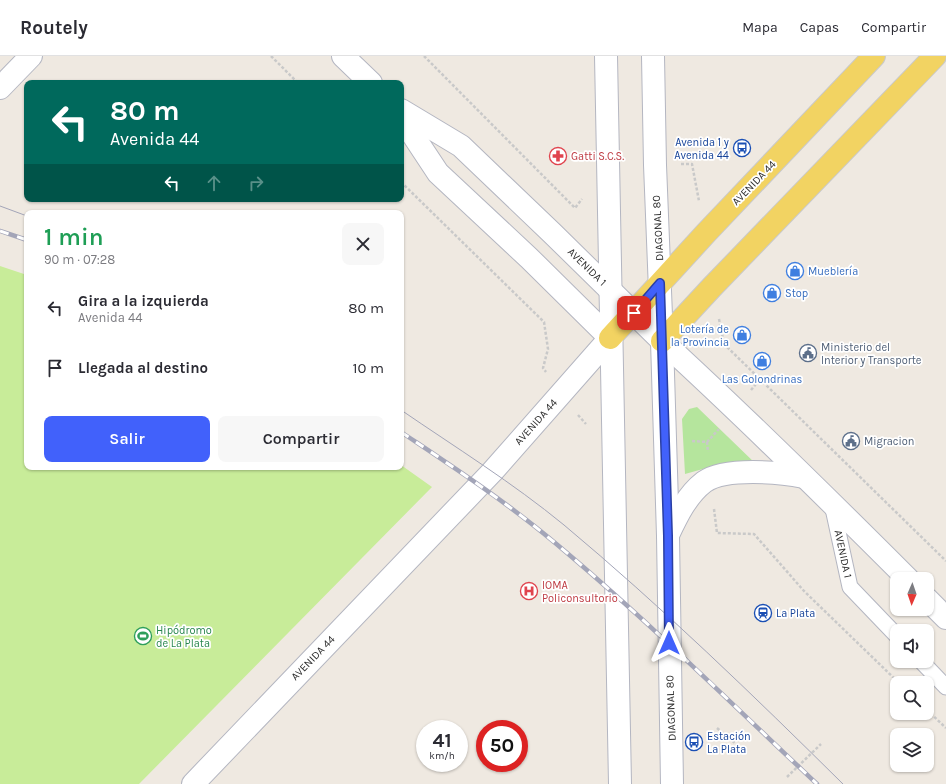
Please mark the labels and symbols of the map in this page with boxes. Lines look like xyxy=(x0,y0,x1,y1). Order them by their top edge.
place label: Avenida 1 y Avenida 44 xyxy=(674,136,729,162)
bus stop icon: Avenida 1 y Avenida 44 xyxy=(732,138,752,158)
pharmacy icon: Gatti S.C.S. xyxy=(548,146,568,166)
place label: Gatti S.C.S. xyxy=(571,150,624,163)
street label: AVENIDA 44 xyxy=(729,158,779,208)
street label: DIAGONAL 80 xyxy=(650,195,666,261)
street label: AVENIDA 1 xyxy=(565,245,609,289)
shop icon: Mueblería xyxy=(785,261,805,281)
place label: Mueblería xyxy=(808,265,858,278)
shop icon: Stop xyxy=(762,283,782,303)
place label: Stop xyxy=(785,287,808,300)
pin xyxy=(617,296,651,330)
place label: Lotería de la Provincia xyxy=(671,323,729,349)
shop icon: Lotería de la Provincia xyxy=(732,325,752,345)
place label: Ministerio del Interior y Transporte xyxy=(821,341,922,367)
public building icon: Ministerio del Interior y Transporte xyxy=(798,343,818,363)
shop icon: Las Golondrinas xyxy=(752,351,772,371)
place label: Las Golondrinas xyxy=(722,373,803,386)
street label: AVENIDA 44 xyxy=(512,396,560,448)
public building icon: Migracion xyxy=(841,431,861,451)
place label: Migracion xyxy=(864,435,914,448)
street label: AVENIDA 1 xyxy=(832,529,854,579)
north arrow xyxy=(890,572,934,616)
place label: IOMA Policonsultorio xyxy=(542,579,618,605)
hospital icon: IOMA Policonsultorio xyxy=(519,581,539,601)
station icon: La Plata xyxy=(753,603,773,623)
place label: La Plata xyxy=(776,607,815,620)
position arrow xyxy=(648,622,690,664)
place label: Hipódromo de La Plata xyxy=(156,624,212,650)
sports icon: Hipódromo de La Plata xyxy=(133,626,153,646)
street label: AVENIDA 44 xyxy=(288,633,338,683)
street label: DIAGONAL 80 xyxy=(663,675,679,741)
speed limit sign: 50 xyxy=(476,720,528,772)
place label: Estación La Plata xyxy=(707,730,751,756)
bus stop icon: Estación La Plata xyxy=(684,732,704,752)

